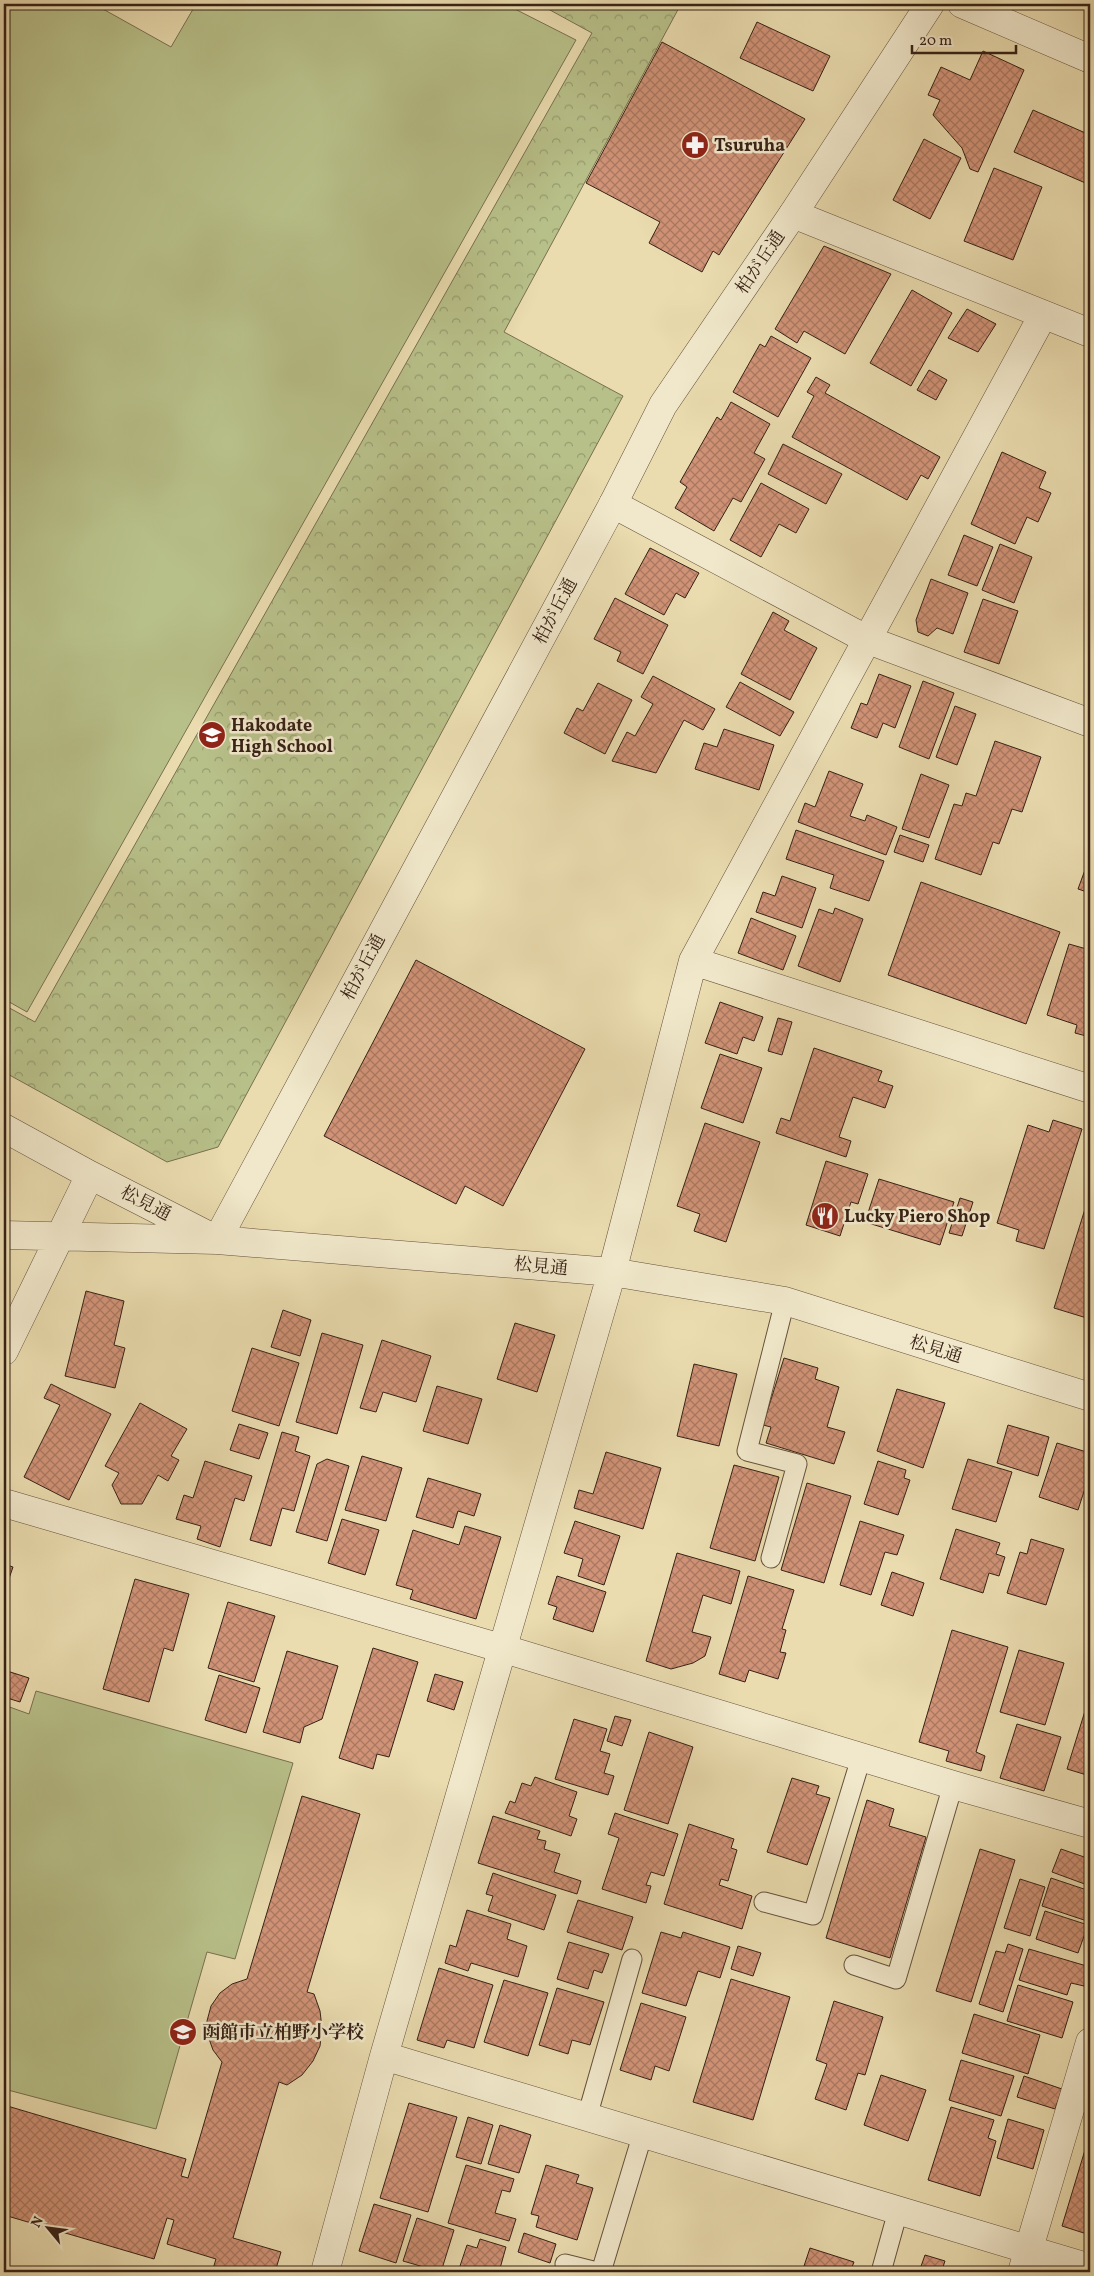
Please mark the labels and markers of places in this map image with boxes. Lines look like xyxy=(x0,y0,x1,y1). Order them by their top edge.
pharmacy icon: Tsuruha xyxy=(680,130,710,160)
place label: Tsuruha xyxy=(714,134,785,159)
place label: Hakodate High School xyxy=(231,714,333,760)
school or university icon: Hakodate High School xyxy=(197,720,227,750)
restaurant icon: Lucky Piero Shop xyxy=(810,1201,840,1231)
place label: Lucky Piero Shop xyxy=(844,1205,990,1230)
school or university icon: 函館市立柏野小学校 xyxy=(168,2017,198,2047)
place label: 函館市立柏野小学校 xyxy=(202,2021,364,2046)

